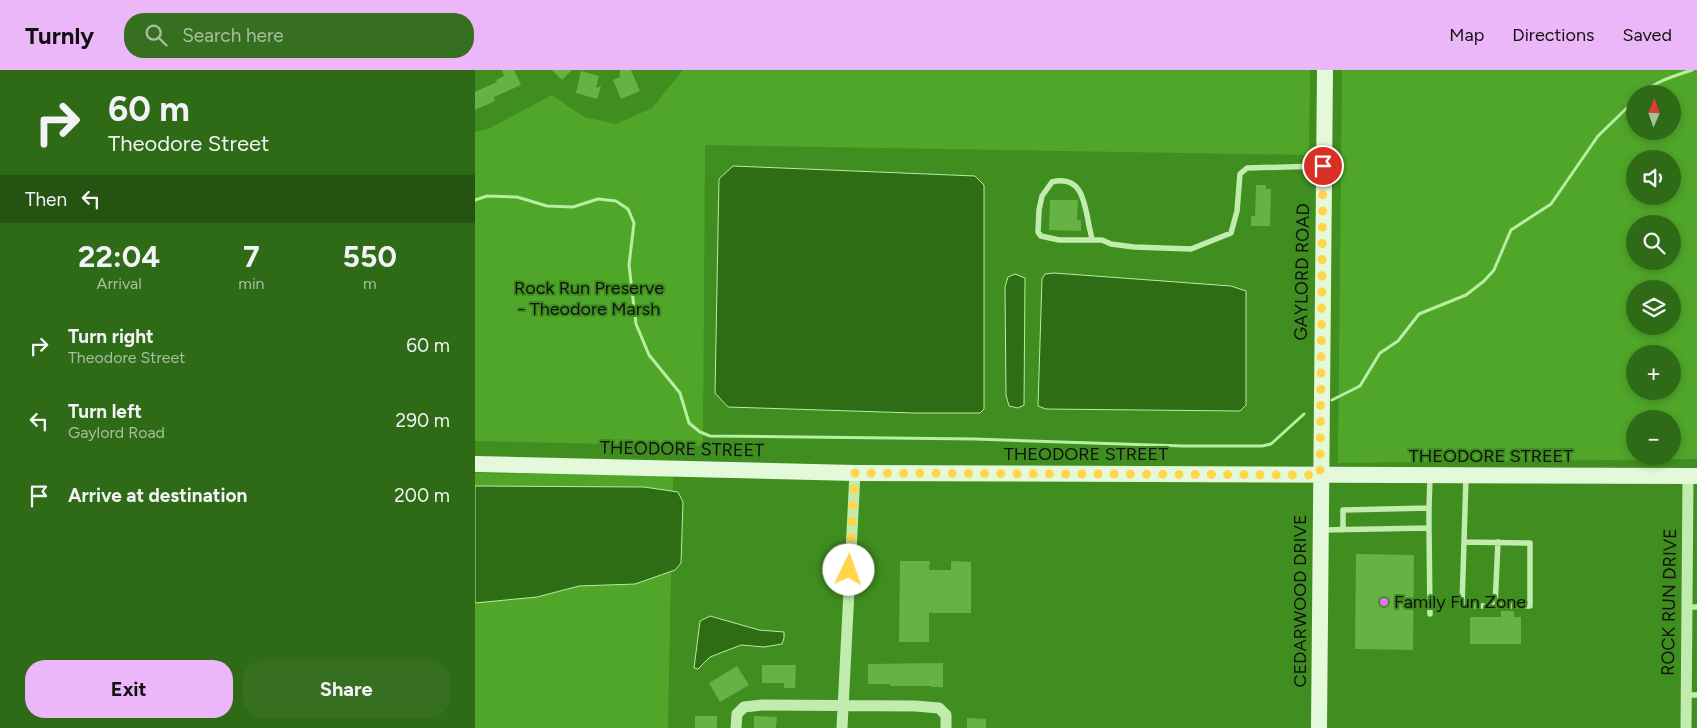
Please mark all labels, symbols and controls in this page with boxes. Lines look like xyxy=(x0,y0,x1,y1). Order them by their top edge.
search box xyxy=(124,13,474,58)
text: Turnly xyxy=(25,21,94,50)
icon: search xyxy=(142,21,170,49)
text: Search here xyxy=(182,24,284,47)
text: Map xyxy=(1449,24,1484,46)
text: Directions xyxy=(1512,24,1594,46)
text: Saved xyxy=(1622,24,1672,46)
north arrow xyxy=(1626,85,1681,140)
map controls xyxy=(1626,85,1681,465)
text: 60 m xyxy=(108,88,190,130)
icon: right xyxy=(25,90,90,155)
text: Theodore Street xyxy=(108,130,269,157)
pin xyxy=(1302,145,1344,187)
button: sound xyxy=(1626,150,1681,205)
icon: arrive xyxy=(1309,152,1337,180)
icon: left xyxy=(77,185,105,213)
text: Then xyxy=(25,188,67,211)
street label: GAYLORD ROAD xyxy=(1290,203,1314,341)
button: search xyxy=(1626,215,1681,270)
text: 22:04 xyxy=(78,238,160,275)
text: 7 xyxy=(243,238,260,275)
text: 550 xyxy=(343,238,397,275)
text: Arrival xyxy=(97,274,142,293)
text: min xyxy=(238,274,265,293)
text: m xyxy=(363,274,377,293)
park label: Rock Run Preserve - Theodore Marsh xyxy=(514,277,664,320)
button: layers xyxy=(1626,280,1681,335)
text: Turn right xyxy=(68,325,154,348)
icon: right xyxy=(25,332,53,360)
text: 60 m xyxy=(406,334,450,357)
button: + xyxy=(1626,345,1681,400)
text: Theodore Street xyxy=(68,348,185,367)
text: Turn left xyxy=(68,400,142,423)
icon: left xyxy=(25,407,53,435)
text: 290 m xyxy=(396,409,450,432)
button: − xyxy=(1626,410,1681,465)
text: Gaylord Road xyxy=(68,423,165,442)
street label: THEODORE STREET xyxy=(600,437,764,461)
street label: THEODORE STREET xyxy=(1004,443,1168,465)
street label: THEODORE STREET xyxy=(1409,445,1573,467)
icon: arrive xyxy=(25,482,53,510)
text: Arrive at destination xyxy=(68,484,247,507)
text: 200 m xyxy=(394,484,450,507)
street label: CEDARWOOD DRIVE xyxy=(1289,514,1311,688)
street label: ROCK RUN DRIVE xyxy=(1657,528,1681,676)
position arrow xyxy=(822,543,874,595)
place label: Family Fun Zone xyxy=(1394,591,1526,613)
marker: Family Fun Zone xyxy=(1378,596,1390,608)
button: Exit xyxy=(25,660,233,718)
button: Share xyxy=(243,660,450,718)

